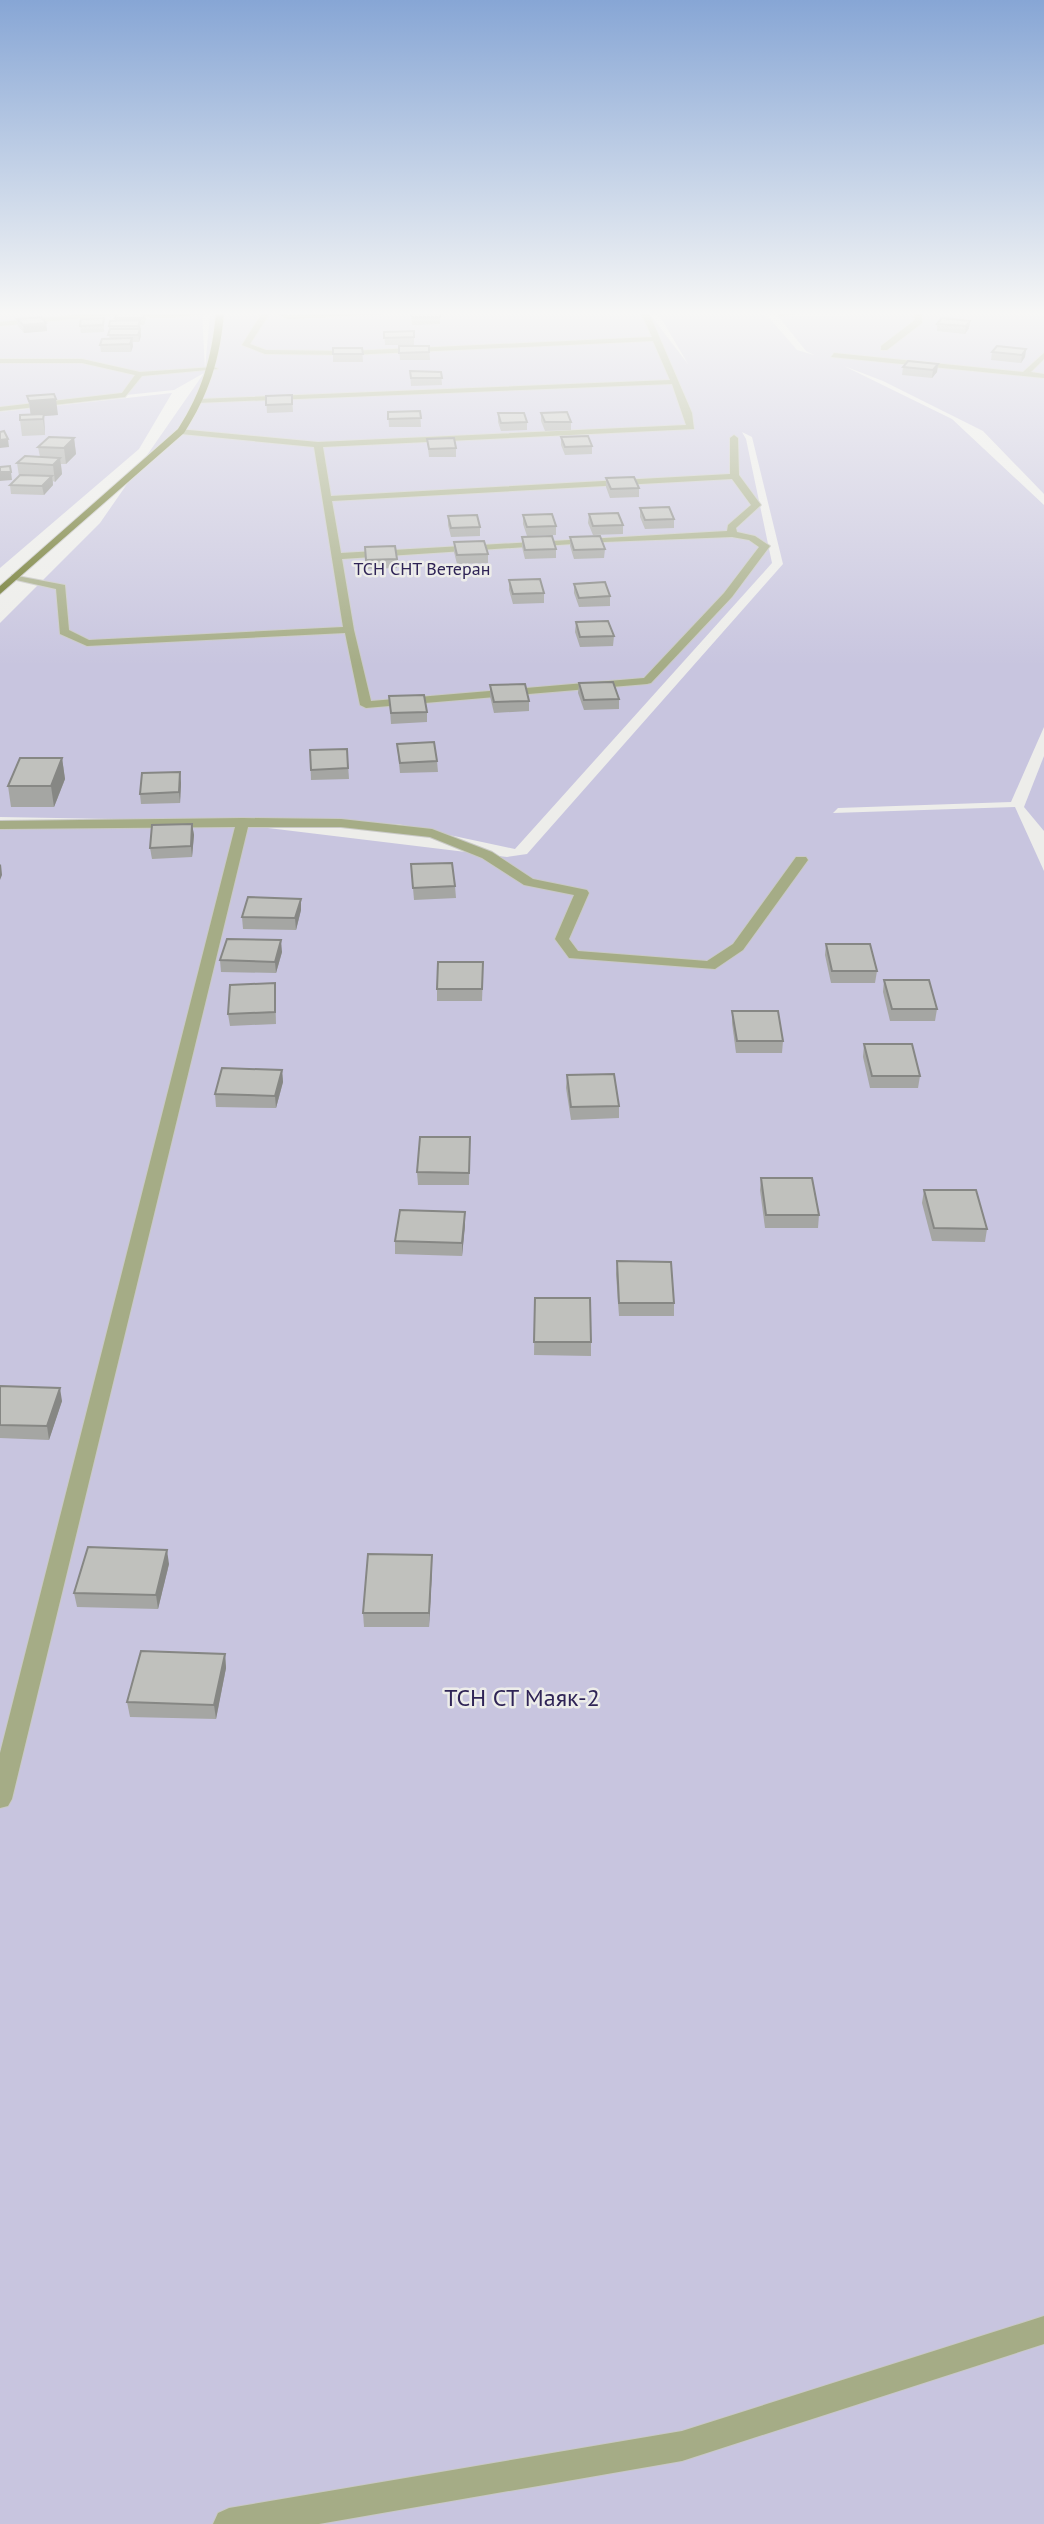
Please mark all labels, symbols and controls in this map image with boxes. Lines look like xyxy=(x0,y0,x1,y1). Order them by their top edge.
park label: ТСН СНТ Ветеран xyxy=(354,557,490,580)
park label: ТСН СТ Маяк-2 xyxy=(444,1682,600,1713)

